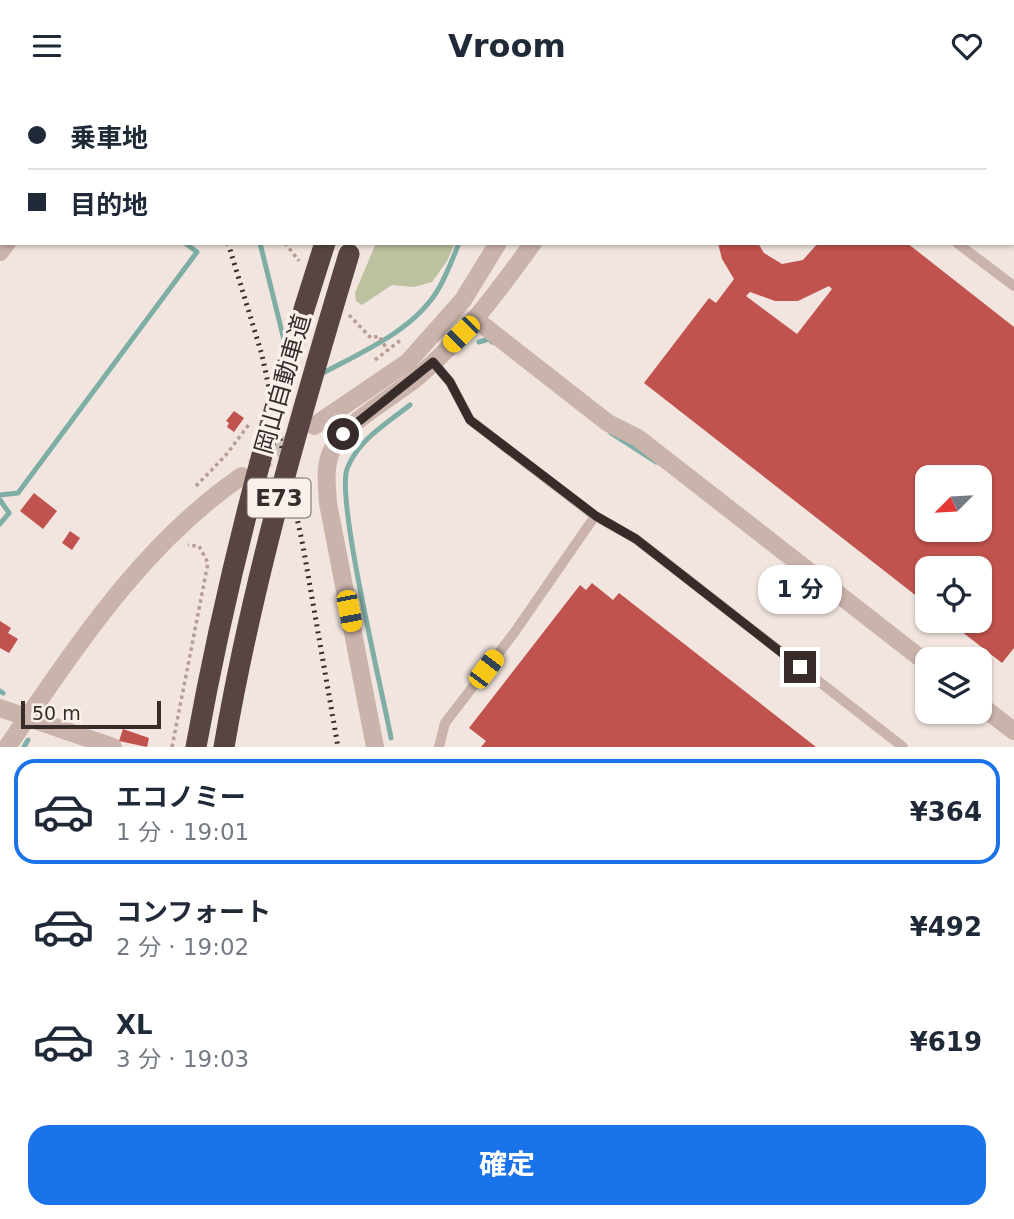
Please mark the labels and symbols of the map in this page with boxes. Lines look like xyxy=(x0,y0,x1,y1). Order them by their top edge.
street label: 岡山自動車道 xyxy=(250,311,316,457)
car xyxy=(439,312,484,356)
route start xyxy=(327,418,359,450)
north arrow xyxy=(915,465,992,543)
road number: E73 xyxy=(247,479,310,517)
callout: 1 分 xyxy=(758,566,842,615)
car xyxy=(335,588,364,634)
car xyxy=(465,646,508,692)
route end xyxy=(784,651,816,683)
scale bar xyxy=(21,697,161,729)

